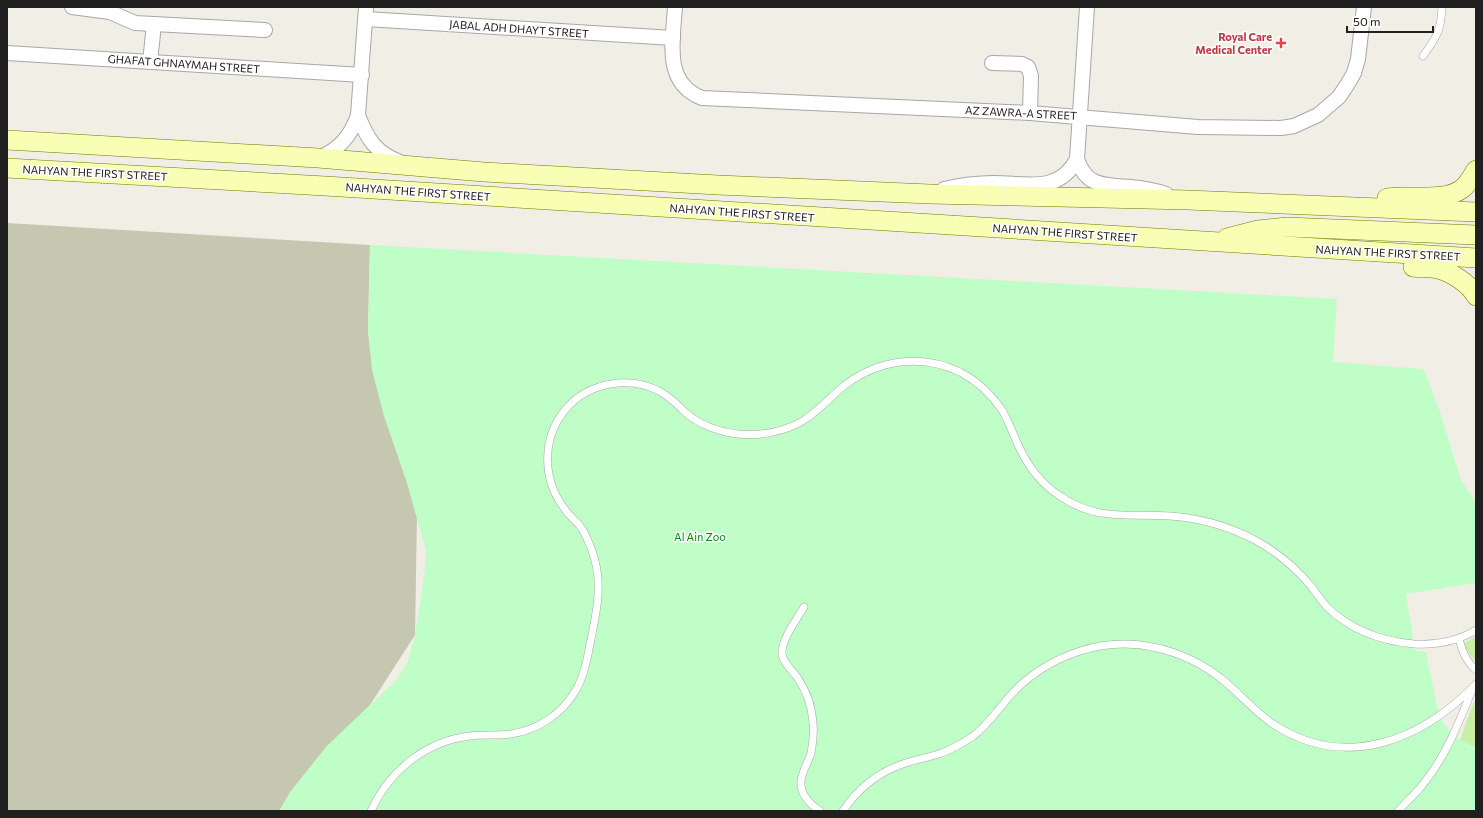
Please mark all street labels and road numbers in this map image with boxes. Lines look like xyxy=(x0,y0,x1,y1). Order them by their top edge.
street label: JABAL ADH DHAYT STREET xyxy=(449,17,589,41)
street label: GHAFAT GHNAYMAH STREET xyxy=(107,52,261,75)
street label: AZ ZAWRA-A STREET xyxy=(965,103,1077,122)
street label: NAHYAN THE FIRST STREET xyxy=(22,162,168,183)
street label: NAHYAN THE FIRST STREET xyxy=(345,180,491,203)
street label: NAHYAN THE FIRST STREET xyxy=(669,201,815,224)
street label: NAHYAN THE FIRST STREET xyxy=(992,221,1138,244)
street label: NAHYAN THE FIRST STREET xyxy=(1315,242,1461,263)

